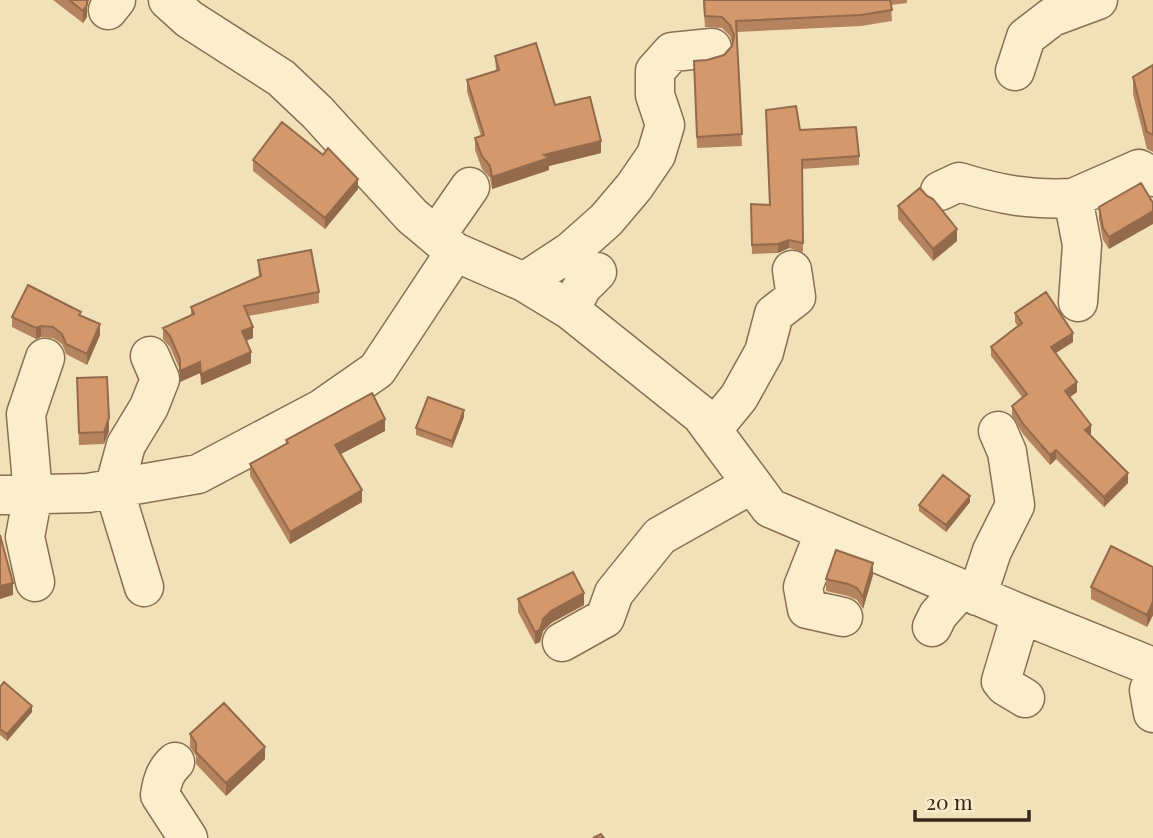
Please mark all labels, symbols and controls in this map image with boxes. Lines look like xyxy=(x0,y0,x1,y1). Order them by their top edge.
scale bar xyxy=(915,778,1029,822)
text: 20 m xyxy=(926,787,973,815)

